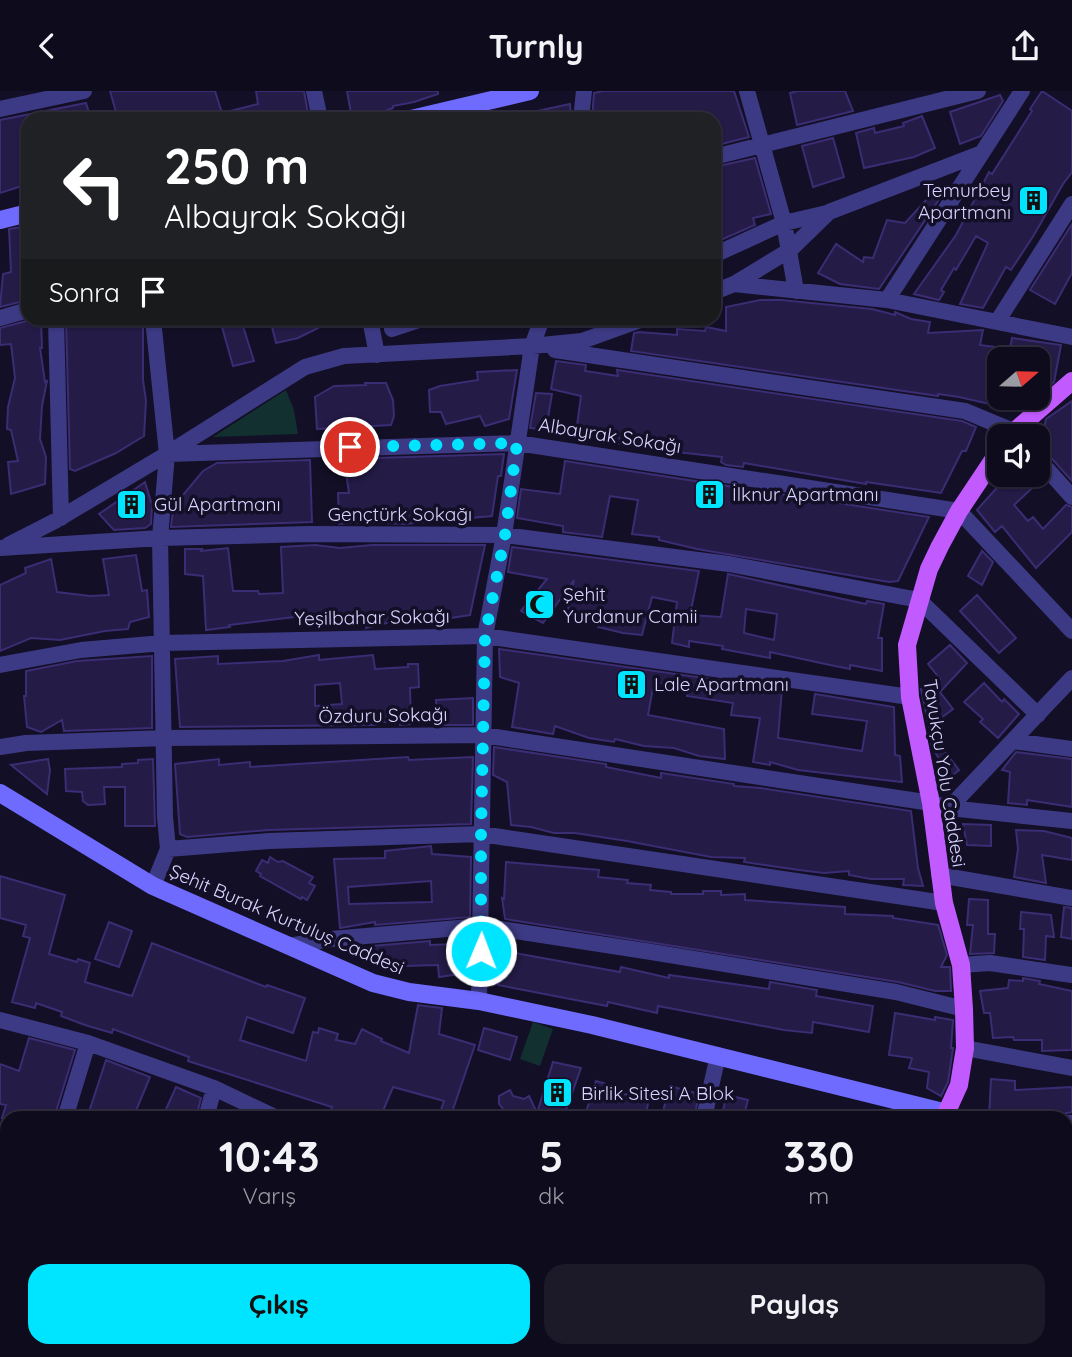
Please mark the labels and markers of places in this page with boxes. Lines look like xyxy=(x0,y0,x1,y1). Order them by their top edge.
place label: Temurbey Apartmanı xyxy=(918,178,1011,224)
building icon: Temurbey Apartmanı xyxy=(1017,184,1051,218)
pin xyxy=(320,417,380,477)
building icon: İlknur Apartmanı xyxy=(692,477,726,511)
place label: İlknur Apartmanı xyxy=(732,482,879,506)
building icon: Gül Apartmanı xyxy=(114,487,148,521)
place label: Gül Apartmanı xyxy=(154,492,281,516)
place label: Şehit Yurdanur Camii xyxy=(563,582,698,628)
mosque icon: Şehit Yurdanur Camii xyxy=(523,588,557,622)
building icon: Lale Apartmanı xyxy=(614,667,648,701)
place label: Lale Apartmanı xyxy=(654,672,789,696)
building icon: Birlik Sitesi A Blok xyxy=(541,1076,575,1110)
place label: Birlik Sitesi A Blok xyxy=(581,1081,734,1105)

